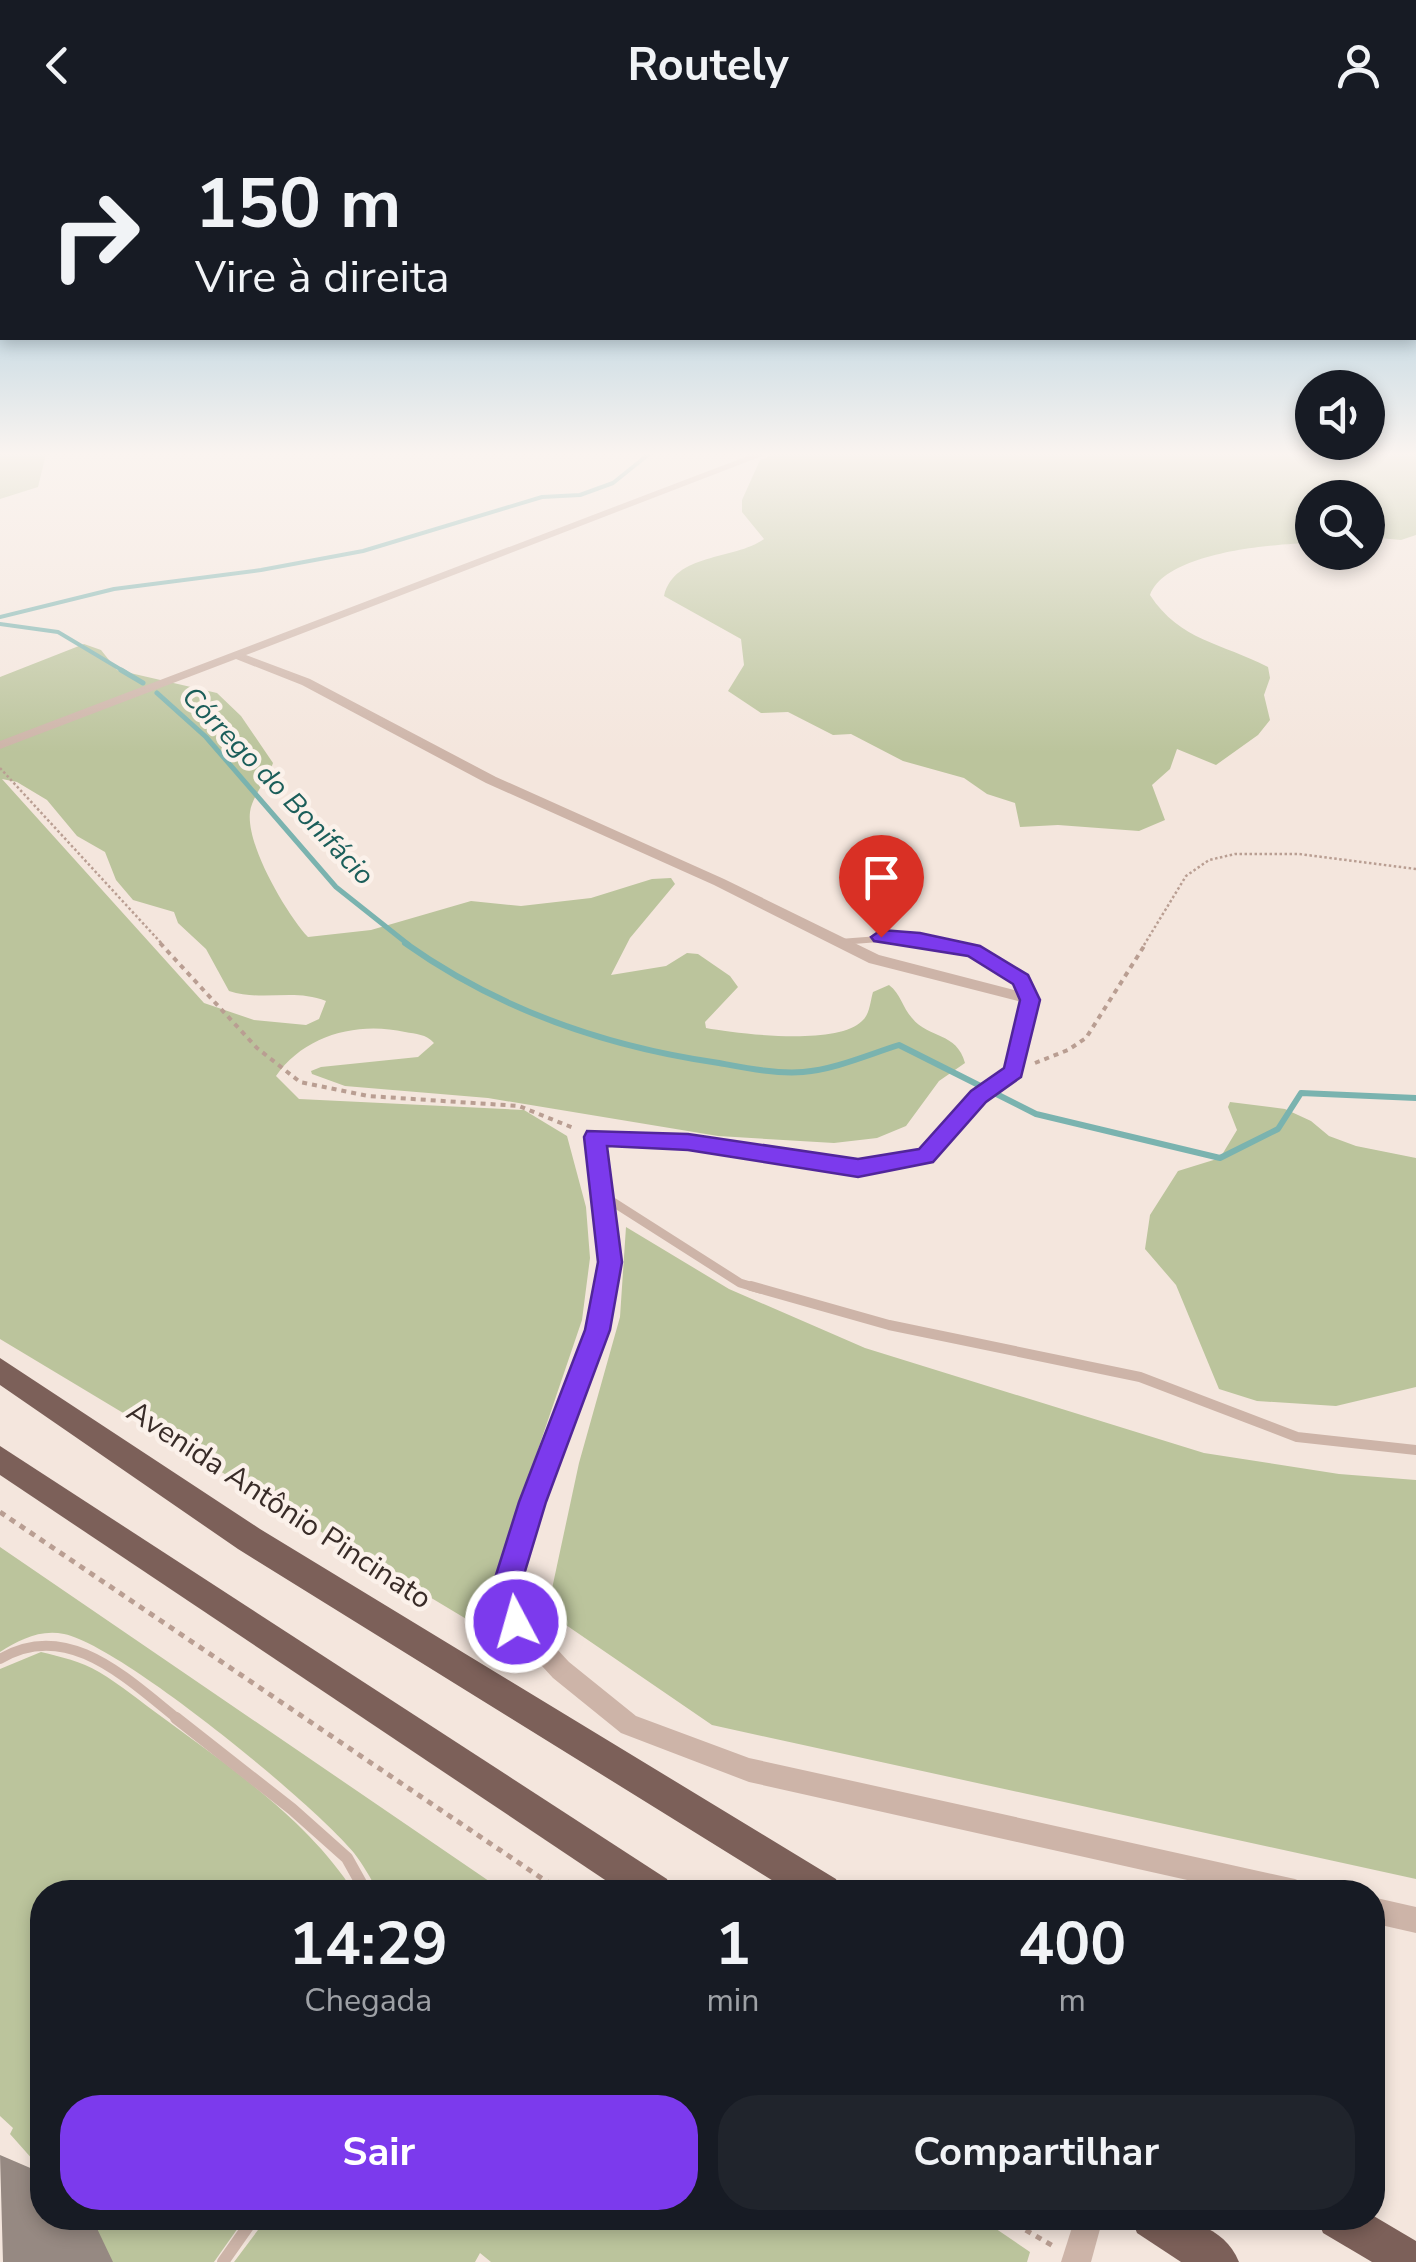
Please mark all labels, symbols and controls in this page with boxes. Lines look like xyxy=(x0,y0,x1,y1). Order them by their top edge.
text: Routely xyxy=(627,35,789,96)
icon: back xyxy=(30,38,85,93)
icon: person xyxy=(1331,38,1386,93)
text: 150 m xyxy=(195,156,401,252)
icon: right xyxy=(30,170,160,300)
text: Vire à direita xyxy=(195,247,450,308)
map controls xyxy=(1295,370,1385,570)
button: sound xyxy=(1295,370,1385,460)
button: search xyxy=(1295,480,1385,570)
water label: Córrego do Bonifácio xyxy=(173,678,383,894)
pin xyxy=(839,835,924,938)
icon: arrive xyxy=(854,850,909,905)
street label: Avenida Antônio Pincinato xyxy=(119,1391,439,1619)
position arrow xyxy=(464,1570,568,1674)
text: 14:29 xyxy=(289,1903,448,1985)
text: 1 xyxy=(715,1903,751,1985)
text: 400 xyxy=(1018,1903,1126,1985)
text: Chegada xyxy=(304,1979,432,2022)
text: min xyxy=(706,1979,759,2022)
text: m xyxy=(1058,1979,1086,2022)
button: Sair xyxy=(60,2095,698,2210)
button: Compartilhar xyxy=(718,2095,1355,2210)

